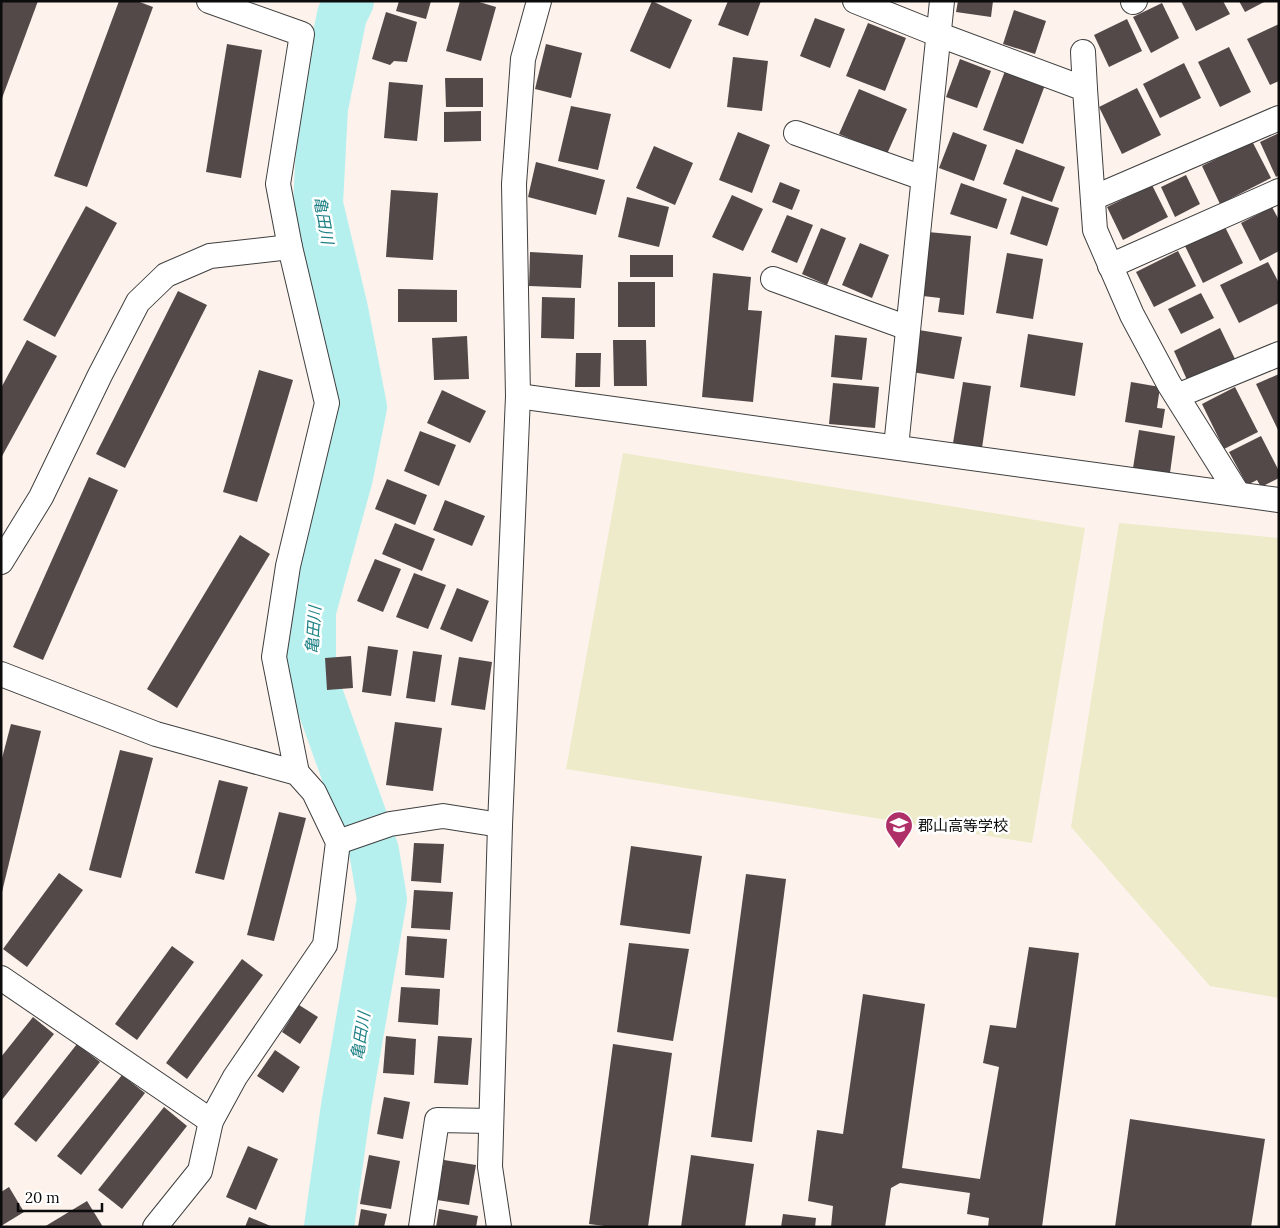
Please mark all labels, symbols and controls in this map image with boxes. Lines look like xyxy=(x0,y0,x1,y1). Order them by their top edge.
water label: 亀田川 xyxy=(310,195,338,247)
water label: 亀田川 xyxy=(301,603,325,655)
school or university icon: 郡山高等学校 xyxy=(884,810,914,849)
place label: 郡山高等学校 xyxy=(918,816,1008,835)
water label: 亀田川 xyxy=(346,1009,374,1061)
scale bar xyxy=(18,1180,101,1212)
text: 20 m xyxy=(25,1188,60,1207)

